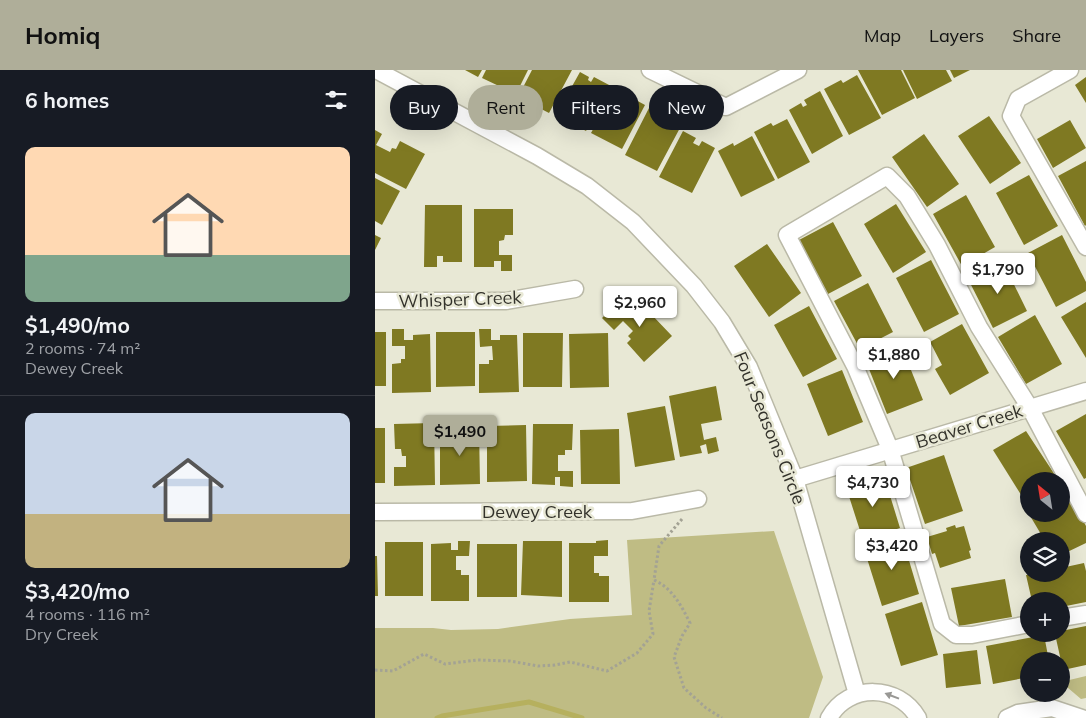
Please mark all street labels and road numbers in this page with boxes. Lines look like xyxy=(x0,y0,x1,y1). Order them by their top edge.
street label: Whisper Creek xyxy=(398,285,523,313)
street label: Four Seasons Circle xyxy=(729,348,811,508)
street label: Beaver Creek xyxy=(913,399,1026,453)
street label: Dewey Creek xyxy=(482,500,593,523)

